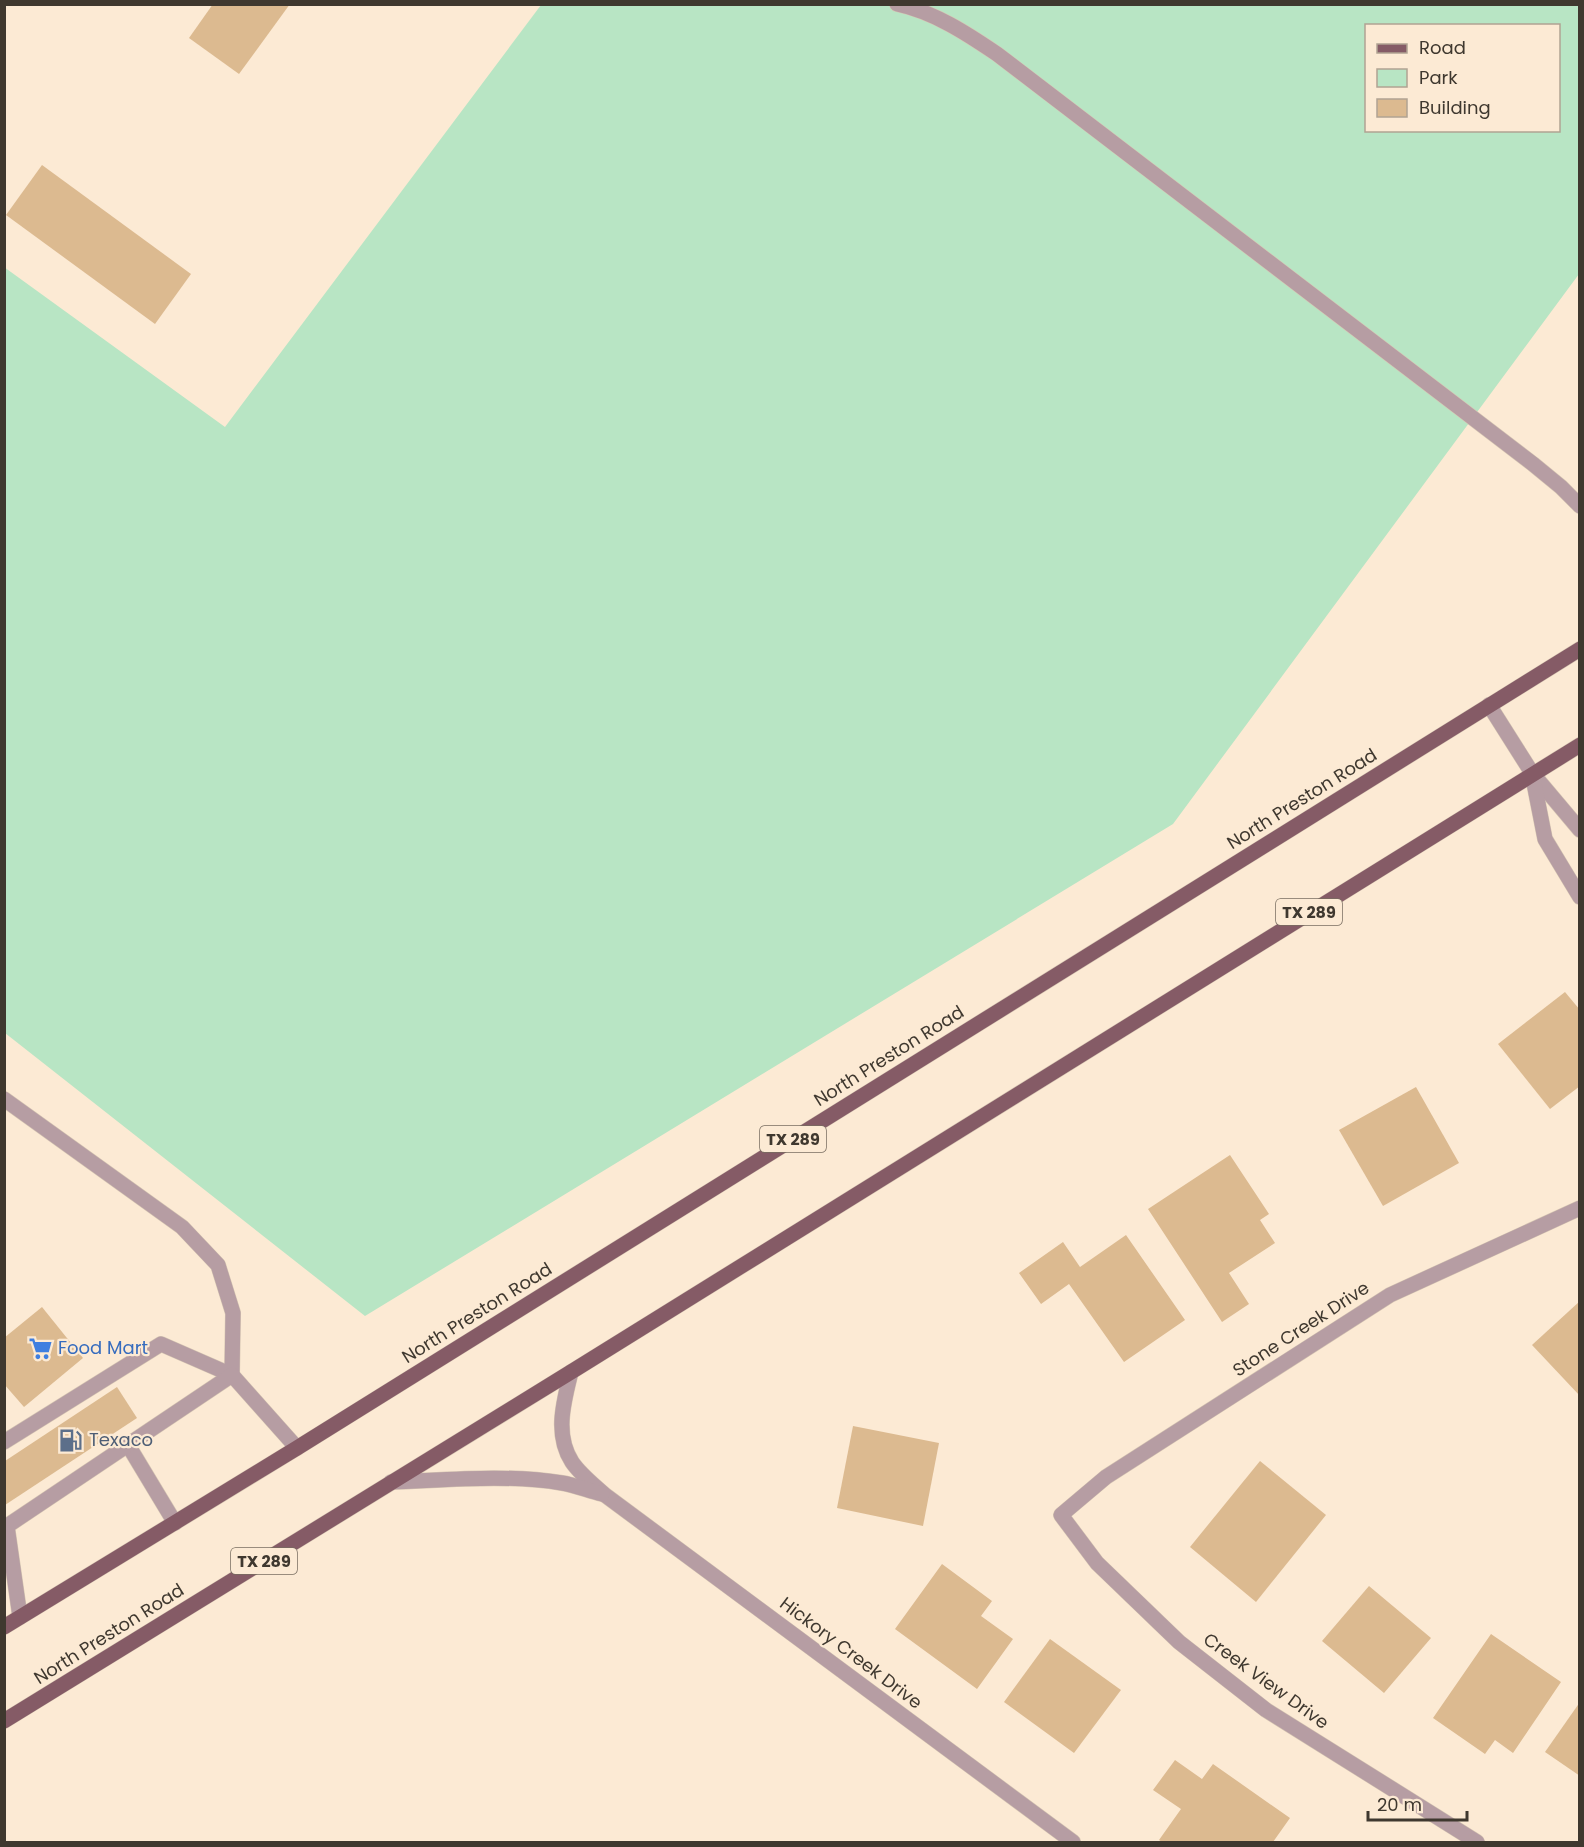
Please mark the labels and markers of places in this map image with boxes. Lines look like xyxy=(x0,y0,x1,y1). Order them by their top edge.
supermarket icon: Food Mart xyxy=(27,1335,53,1361)
place label: Food Mart xyxy=(58,1335,148,1360)
fuel station icon: Texaco xyxy=(58,1427,84,1453)
place label: Texaco xyxy=(89,1427,153,1452)

